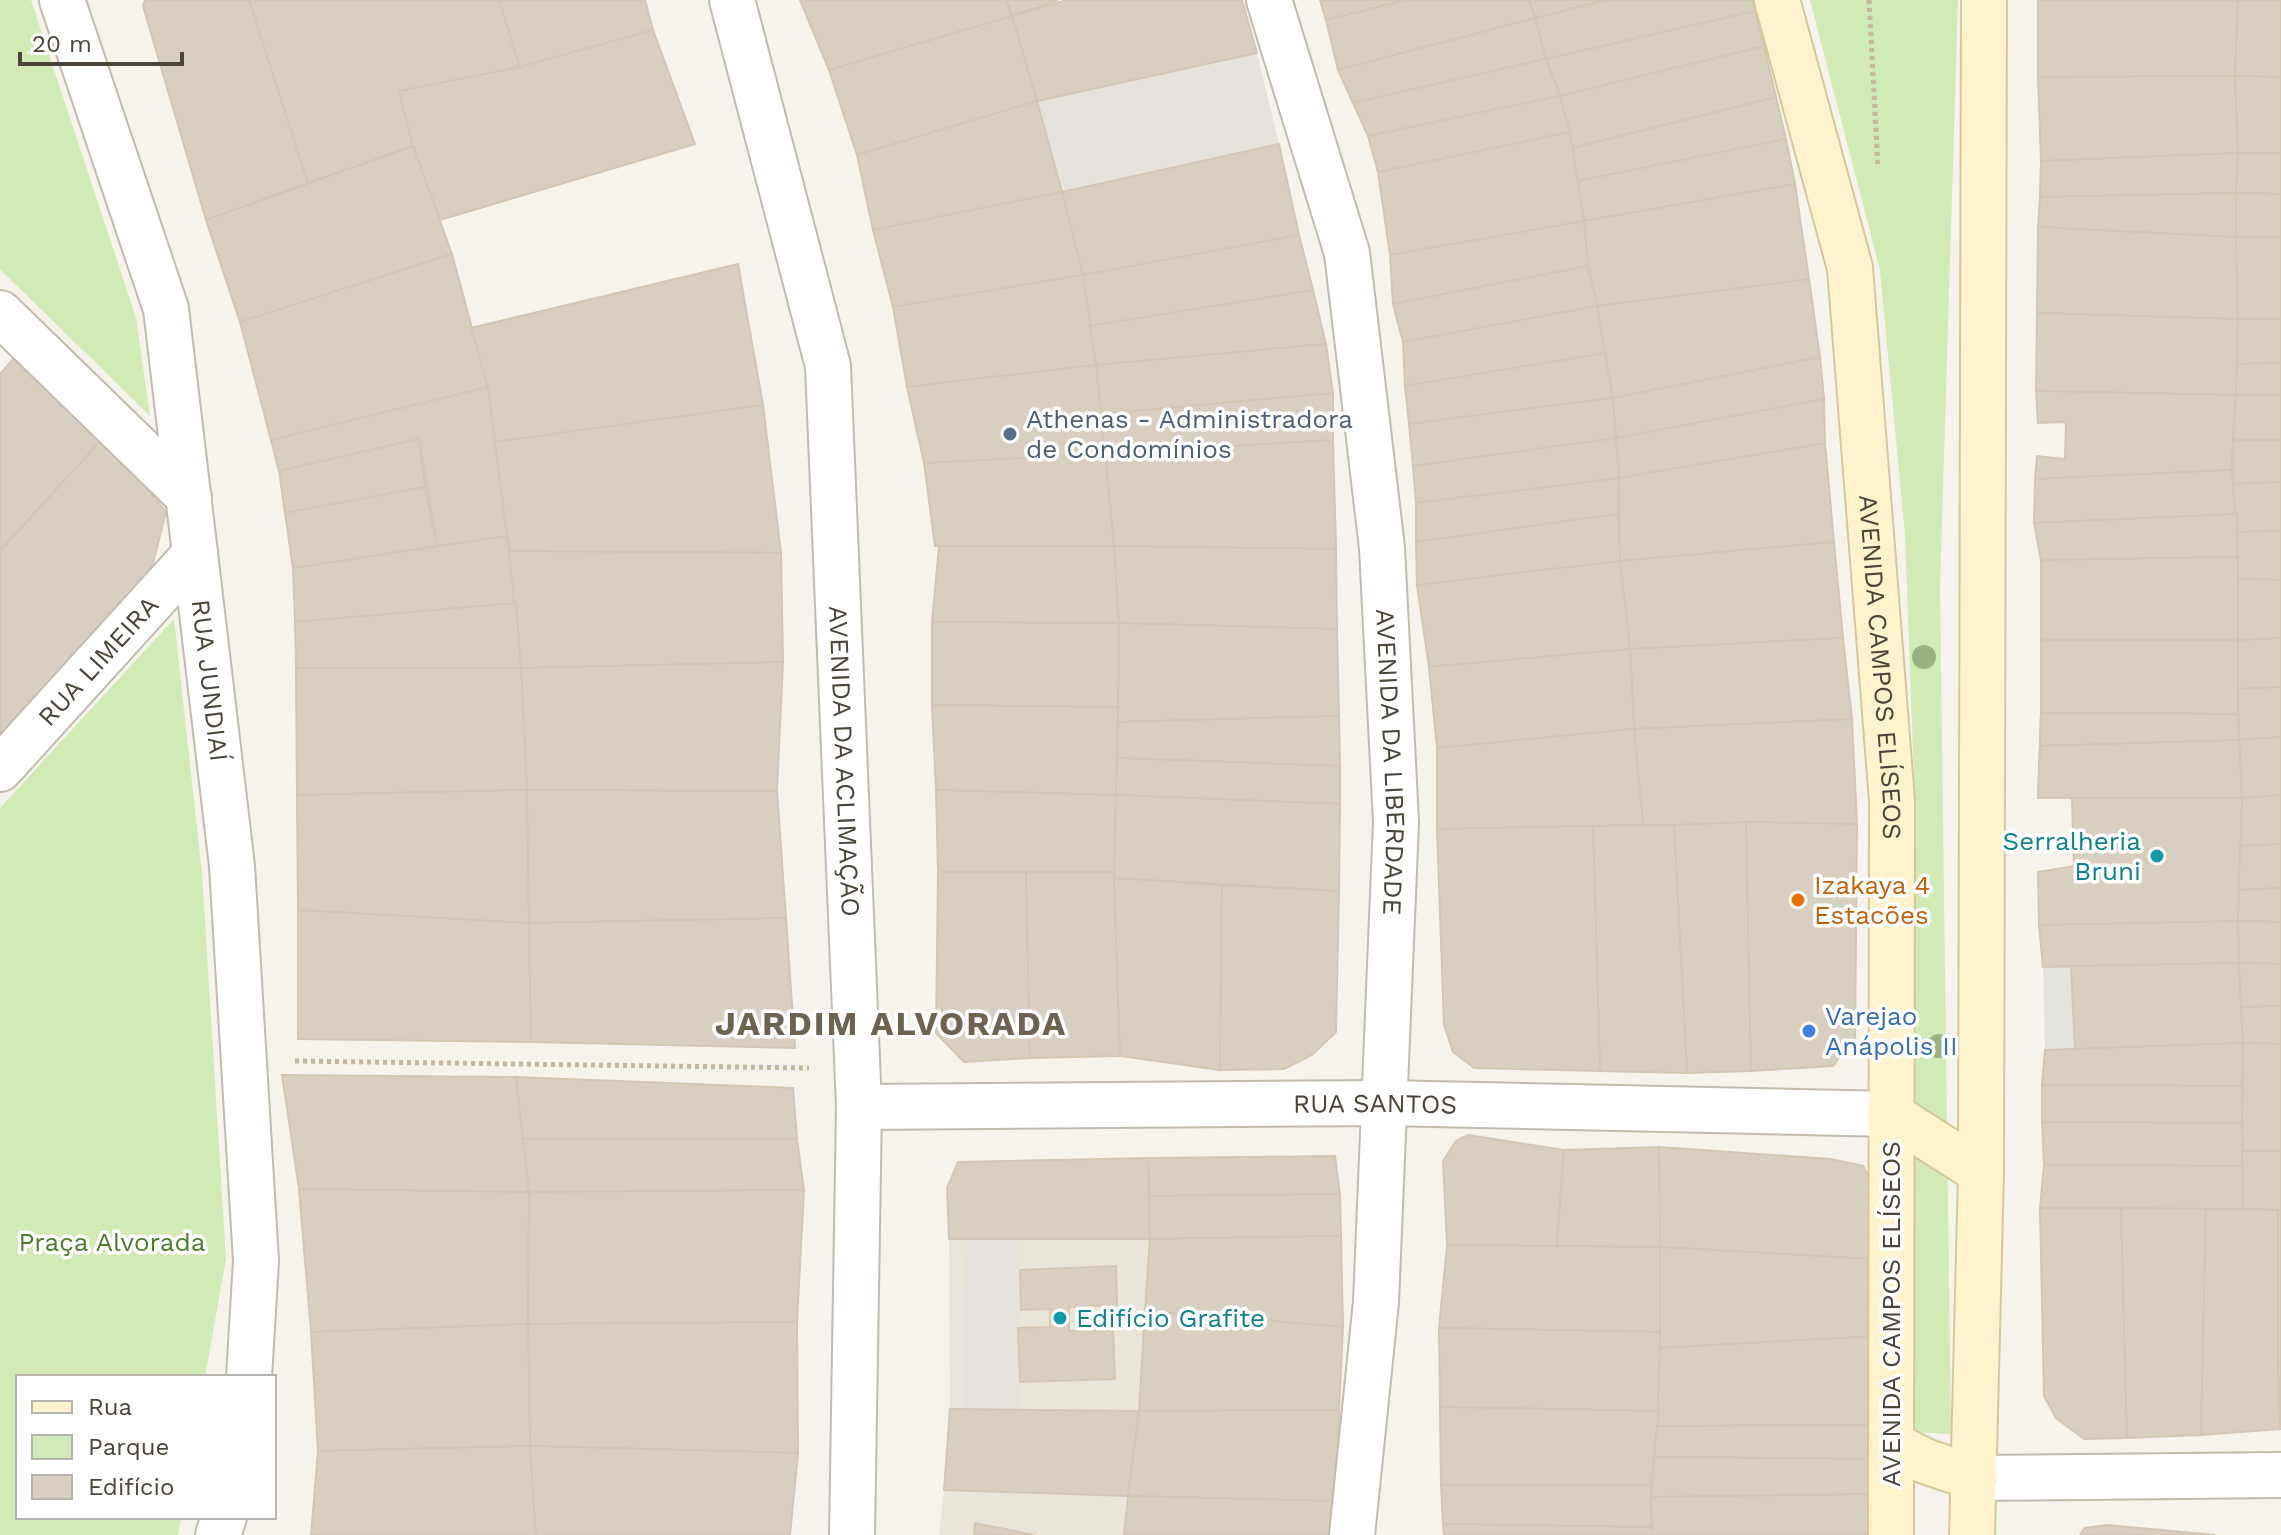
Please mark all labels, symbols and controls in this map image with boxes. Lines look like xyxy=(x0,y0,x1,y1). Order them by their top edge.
scale bar xyxy=(20,16,182,66)
text: 20 m xyxy=(32,30,92,58)
place label: Athenas - Administradora de Condomínios xyxy=(1026,404,1353,464)
marker: Athenas - Administradora de Condomínios xyxy=(1001,425,1019,443)
street label: AVENIDA CAMPOS ELÍSEOS xyxy=(1853,493,1907,840)
street label: RUA LIMEIRA xyxy=(32,590,164,732)
street label: RUA JUNDIAÍ xyxy=(186,598,234,763)
street label: AVENIDA DA ACLIMAÇÃO xyxy=(823,605,866,918)
street label: AVENIDA DA LIBERDADE xyxy=(1370,608,1411,916)
place label: Serralheria Bruni xyxy=(2002,826,2141,886)
marker: Serralheria Bruni xyxy=(2148,847,2166,865)
place label: Izakaya 4 Estacões xyxy=(1814,870,1931,930)
marker: Izakaya 4 Estacões xyxy=(1789,891,1807,909)
place label: Varejao Anápolis II xyxy=(1825,1001,1958,1061)
district label: JARDIM ALVORADA xyxy=(715,1003,1067,1043)
marker: Varejao Anápolis II xyxy=(1800,1022,1818,1040)
street label: RUA SANTOS xyxy=(1293,1088,1457,1120)
street label: AVENIDA CAMPOS ELÍSEOS xyxy=(1876,1141,1906,1487)
park label: Praça Alvorada xyxy=(18,1227,206,1257)
place label: Edifício Grafite xyxy=(1076,1303,1265,1333)
marker: Edifício Grafite xyxy=(1051,1309,1069,1327)
legend xyxy=(16,1375,276,1519)
text: Rua xyxy=(88,1393,132,1421)
text: Parque xyxy=(88,1433,169,1461)
text: Edifício xyxy=(88,1473,174,1501)

